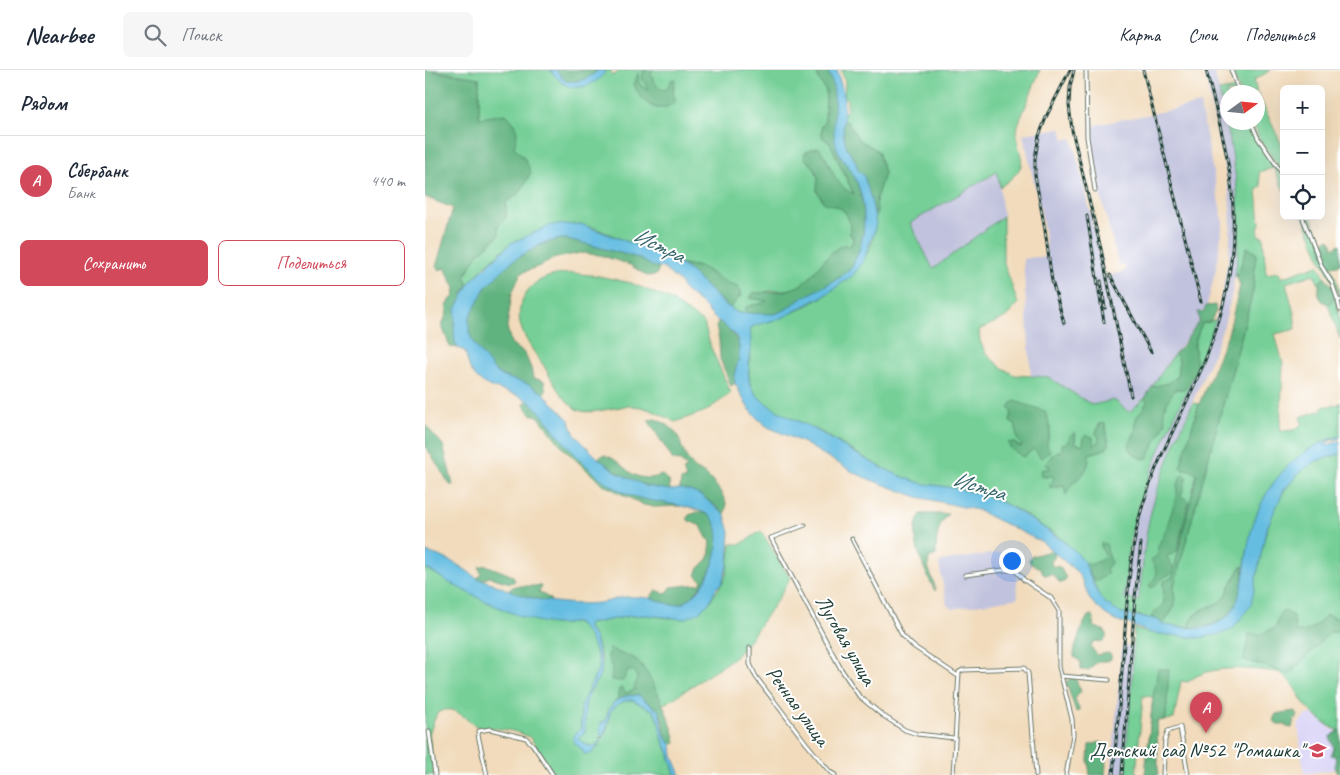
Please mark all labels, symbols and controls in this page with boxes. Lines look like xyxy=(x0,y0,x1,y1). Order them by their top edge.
search box xyxy=(123,12,473,57)
text: Nearbee xyxy=(25,20,93,50)
icon: search xyxy=(141,21,169,49)
text: Поиск xyxy=(181,23,221,47)
text: Карта xyxy=(1119,24,1160,46)
text: Слои xyxy=(1188,24,1217,46)
text: Поделиться xyxy=(1245,24,1315,46)
north arrow xyxy=(1220,85,1265,130)
map controls xyxy=(1280,85,1325,220)
button: + xyxy=(1280,85,1325,130)
text: Рядом xyxy=(20,90,67,116)
button: − xyxy=(1280,130,1325,175)
text: Сбербанк xyxy=(67,159,128,183)
text: A xyxy=(32,171,40,191)
text: 440 m xyxy=(371,171,405,191)
button: locate xyxy=(1280,175,1325,220)
text: Банк xyxy=(67,183,95,203)
water label: Истра xyxy=(629,221,691,270)
button: Сохранить xyxy=(20,240,208,286)
button: Поделиться xyxy=(218,240,405,286)
water label: Истра xyxy=(950,465,1011,508)
your location xyxy=(999,548,1025,574)
street label: Луговая улица xyxy=(810,590,883,691)
street label: Речная улица xyxy=(760,661,837,753)
pin: A xyxy=(1190,692,1222,733)
place label: Детский сад №52 "Ромашка" xyxy=(1090,737,1308,763)
school or university icon: Детский сад №52 "Ромашка" xyxy=(1308,740,1328,760)

